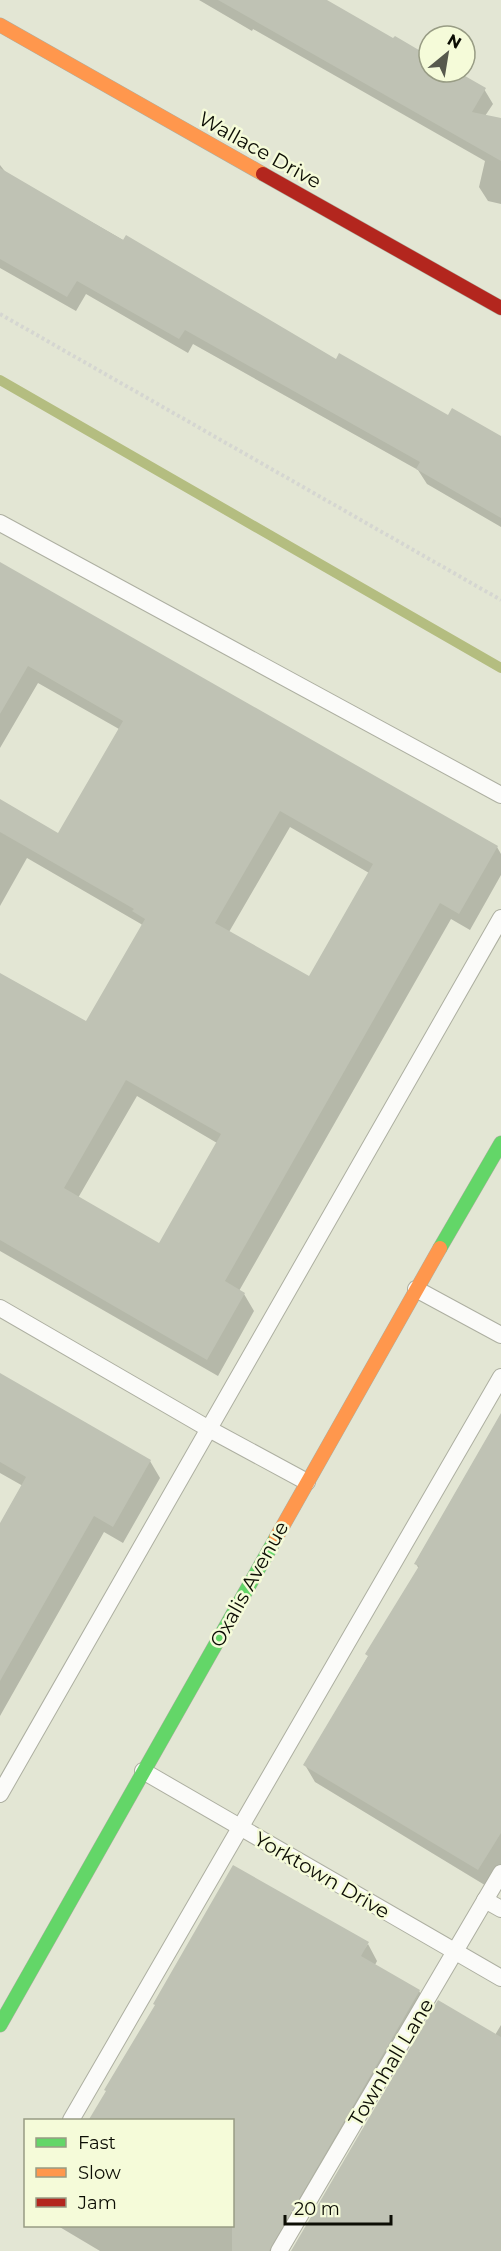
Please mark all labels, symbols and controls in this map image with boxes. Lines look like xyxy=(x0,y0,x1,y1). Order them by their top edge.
north arrow xyxy=(417,24,477,84)
text: N xyxy=(444,30,465,53)
street label: Wallace Drive xyxy=(195,106,325,194)
street label: Oxalis Avenue xyxy=(205,1517,293,1651)
street label: Yorktown Drive xyxy=(250,1826,394,1924)
street label: Townhall Lane xyxy=(344,1994,438,2130)
legend xyxy=(24,2119,234,2227)
text: Fast xyxy=(78,2132,116,2154)
text: Slow xyxy=(78,2162,121,2184)
scale bar xyxy=(285,2188,392,2226)
text: Jam xyxy=(77,2192,117,2214)
text: 20 m xyxy=(294,2198,340,2220)

